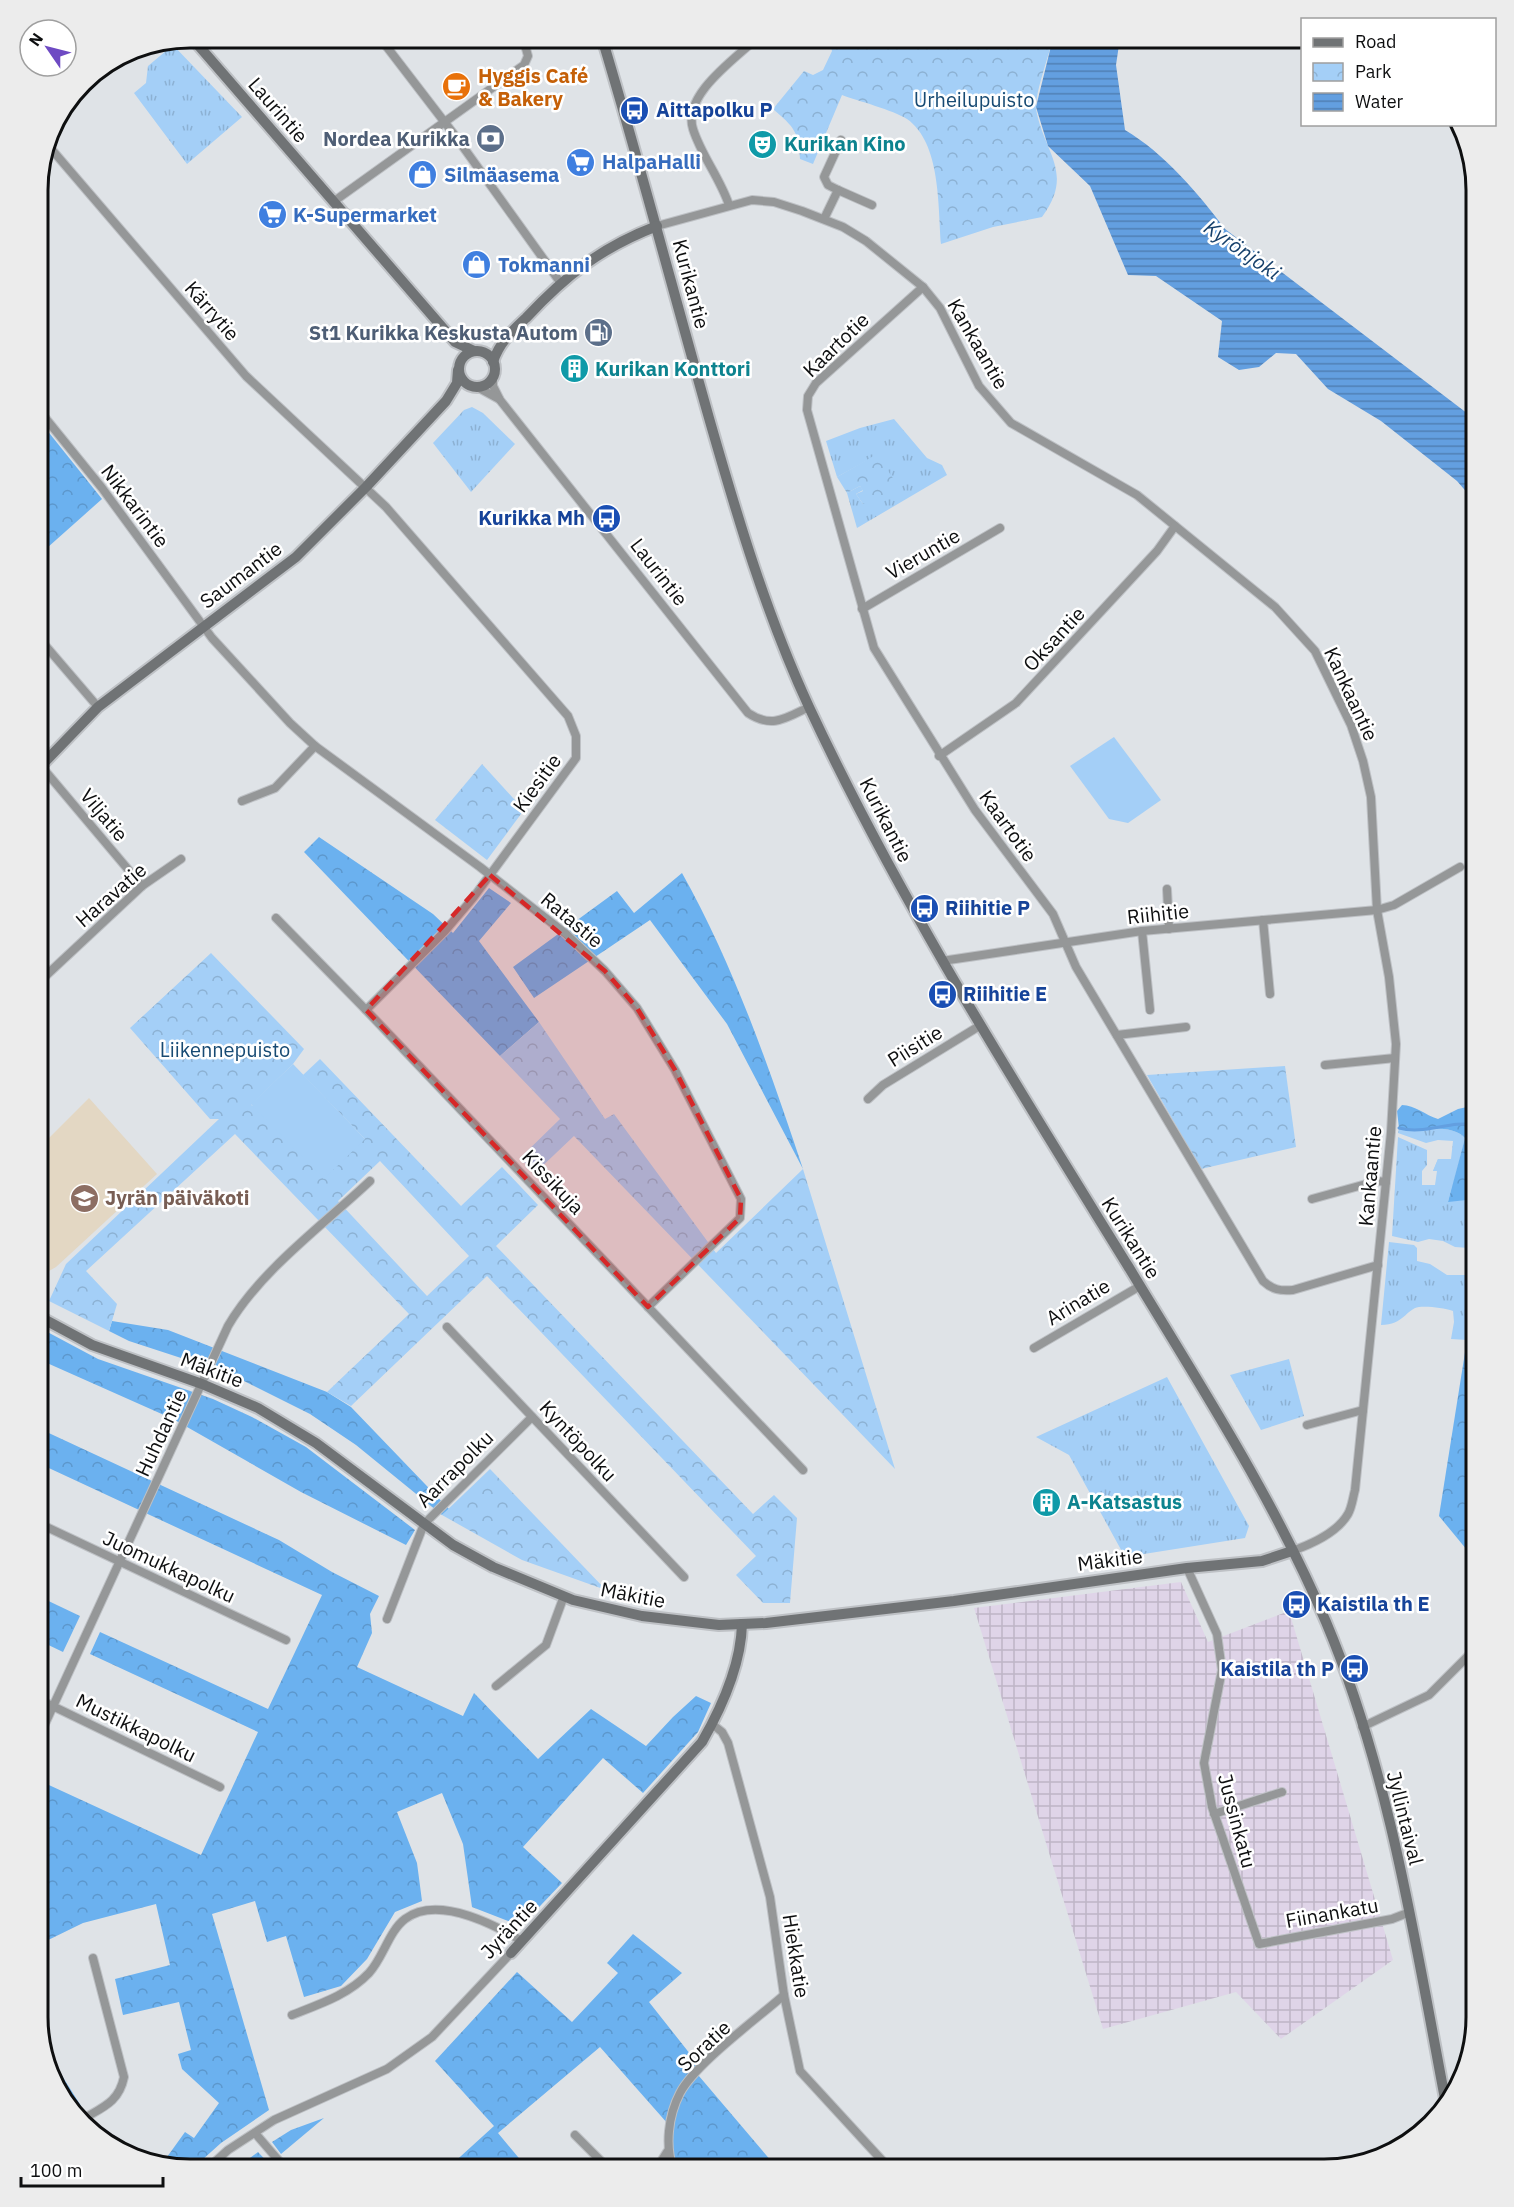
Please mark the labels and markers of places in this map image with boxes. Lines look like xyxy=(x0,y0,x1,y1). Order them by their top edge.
place label: Hyggis Café & Bakery xyxy=(478,62,588,112)
cafe icon: Hyggis Café & Bakery xyxy=(441,71,473,103)
bus stop icon: Aittapolku P xyxy=(619,94,651,126)
place label: Aittapolku P xyxy=(656,96,773,123)
bank icon: Nordea Kurikka xyxy=(475,123,507,155)
place label: Nordea Kurikka xyxy=(323,125,470,152)
theatre icon: Kurikan Kino xyxy=(747,128,779,160)
place label: Kurikan Kino xyxy=(784,130,906,157)
supermarket icon: HalpaHalli xyxy=(565,146,597,178)
place label: HalpaHalli xyxy=(602,148,701,175)
shop icon: Silmäasema xyxy=(407,159,439,191)
place label: Silmäasema xyxy=(444,161,559,188)
supermarket icon: K-Supermarket xyxy=(256,199,288,231)
place label: K-Supermarket xyxy=(293,201,437,228)
shop icon: Tokmanni xyxy=(461,249,493,281)
place label: Tokmanni xyxy=(498,251,590,278)
fuel station icon: St1 Kurikka Keskusta Autom xyxy=(583,317,615,349)
place label: St1 Kurikka Keskusta Autom xyxy=(309,319,578,346)
building icon: Kurikan Konttori xyxy=(558,353,590,385)
place label: Kurikan Konttori xyxy=(595,355,751,382)
bus stop icon: Kurikka Mh xyxy=(590,502,622,534)
place label: Kurikka Mh xyxy=(478,504,585,531)
bus stop icon: Riihitie P xyxy=(908,892,940,924)
place label: Riihitie P xyxy=(945,894,1030,921)
bus stop icon: Riihitie E xyxy=(926,978,958,1010)
place label: Riihitie E xyxy=(963,980,1047,1007)
school or university icon: Jyrän päiväkoti xyxy=(68,1182,100,1214)
place label: Jyrän päiväkoti xyxy=(105,1184,249,1211)
building icon: A-Katsastus xyxy=(1030,1486,1062,1518)
place label: A-Katsastus xyxy=(1067,1488,1182,1515)
bus stop icon: Kaistila th E xyxy=(1280,1588,1312,1620)
place label: Kaistila th E xyxy=(1317,1590,1430,1617)
bus stop icon: Kaistila th P xyxy=(1339,1653,1371,1685)
place label: Kaistila th P xyxy=(1220,1655,1334,1682)

